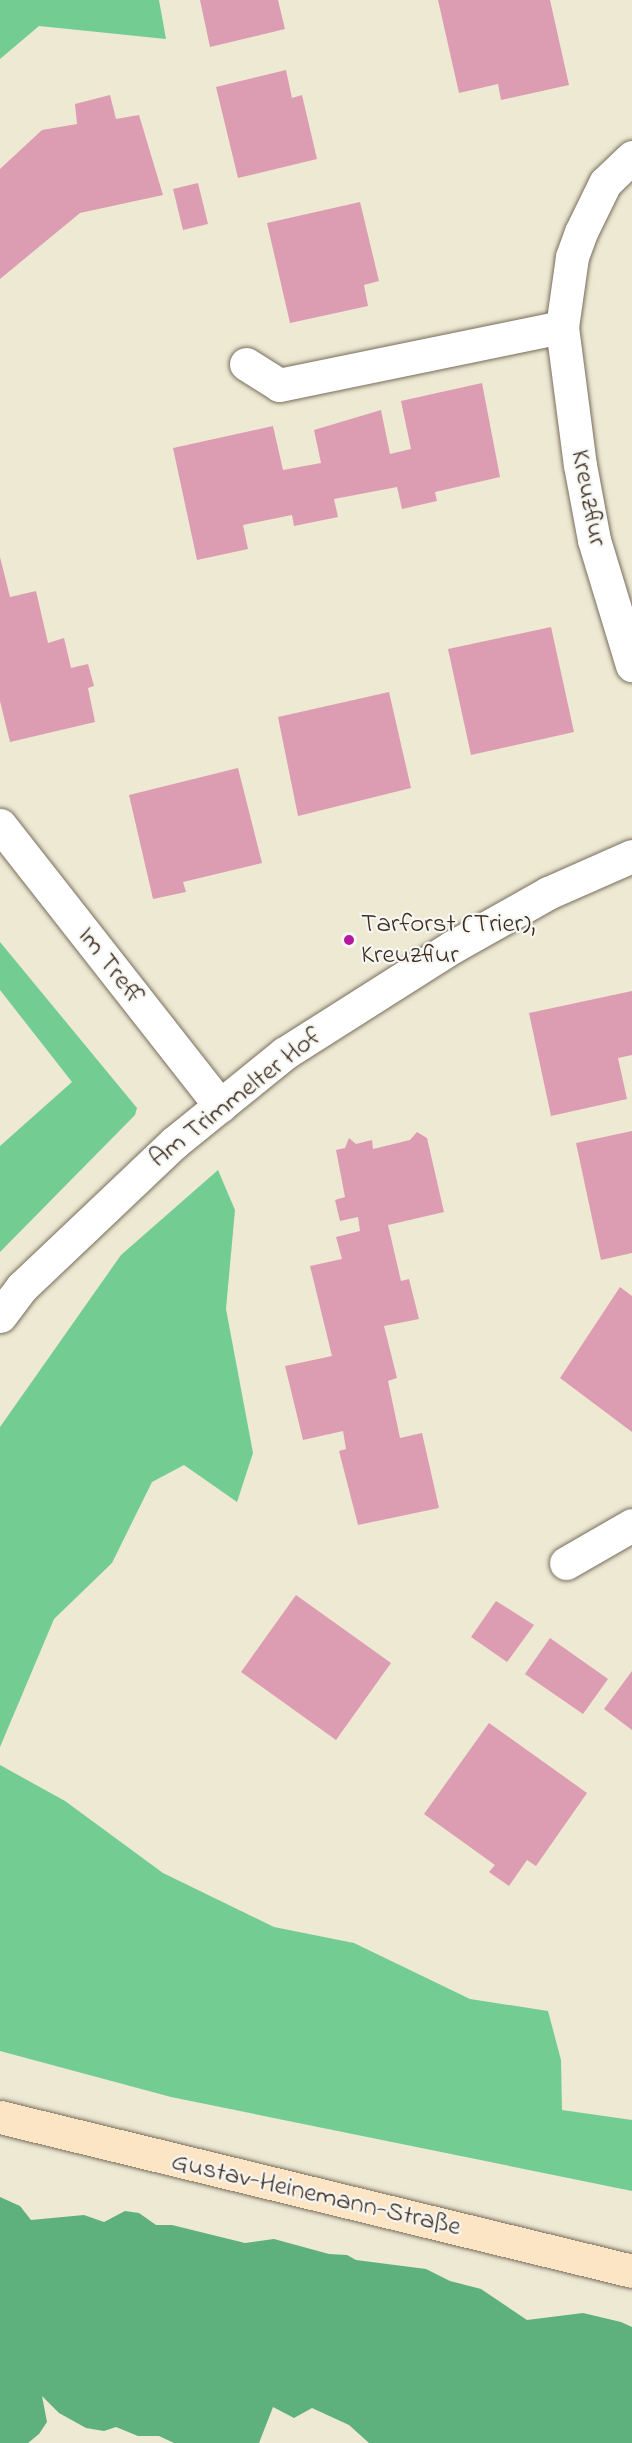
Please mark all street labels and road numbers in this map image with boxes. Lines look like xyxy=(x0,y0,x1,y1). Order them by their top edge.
street label: Kreuzflur xyxy=(563,447,613,549)
street label: Im Treff xyxy=(70,921,150,1011)
street label: Am Trimmelter Hof xyxy=(143,1021,329,1175)
street label: Gustav-Heinemann-Straße xyxy=(168,2146,464,2244)

